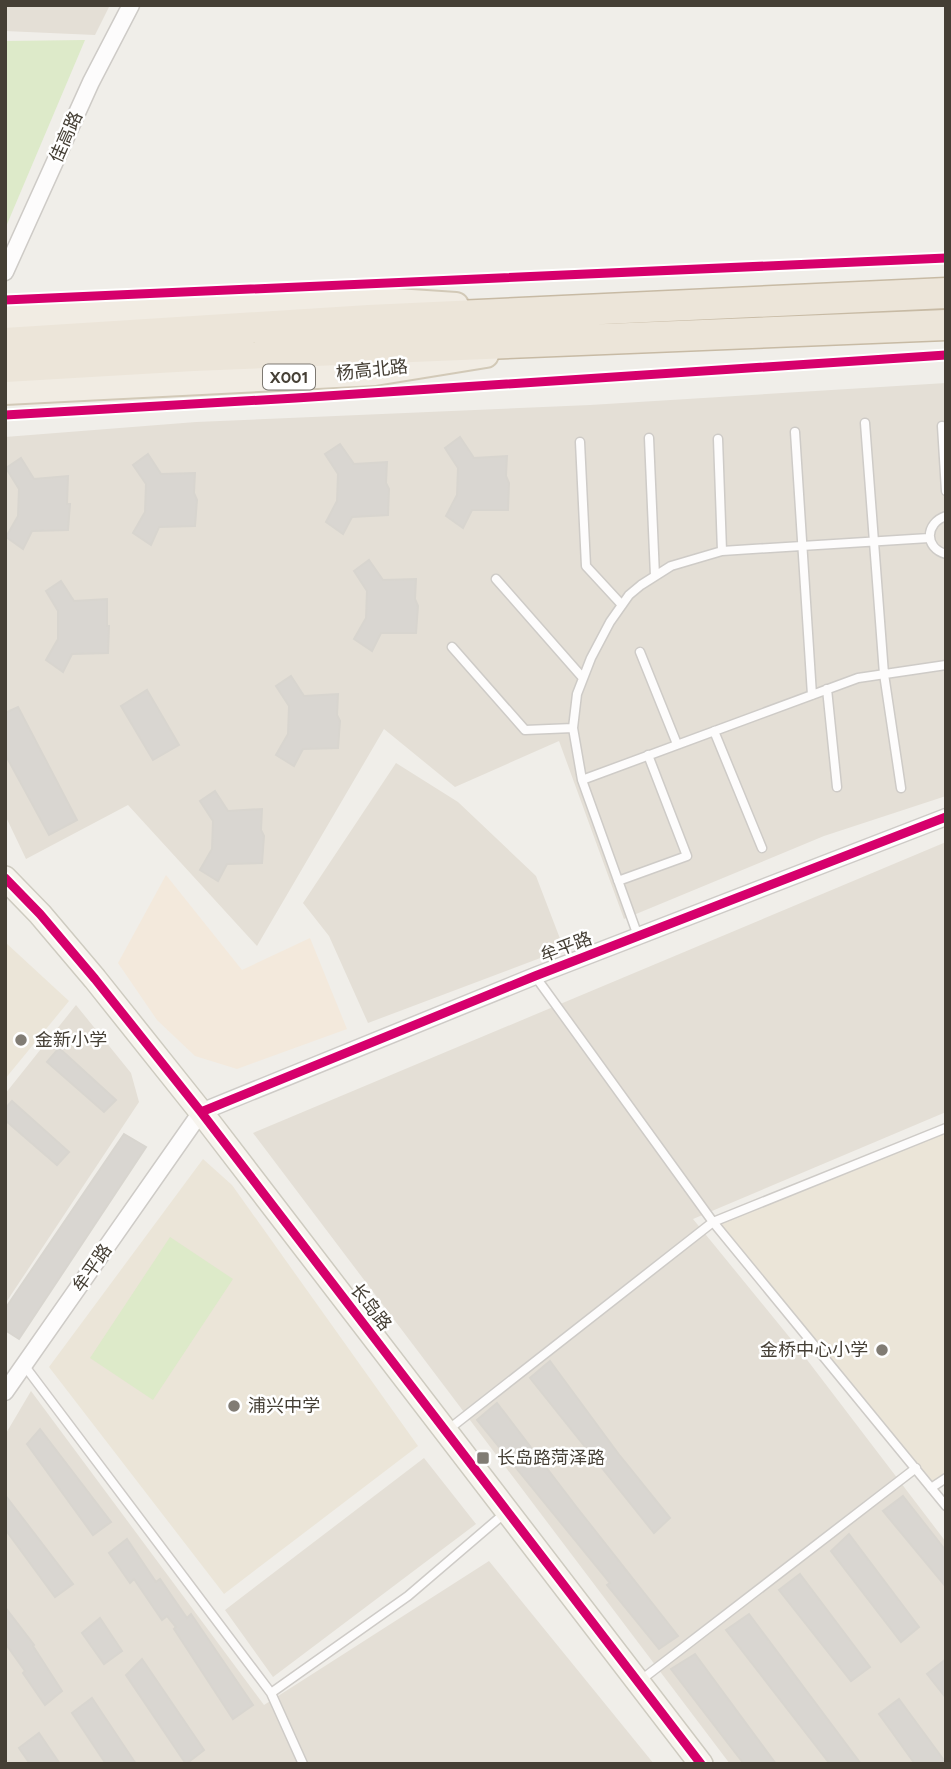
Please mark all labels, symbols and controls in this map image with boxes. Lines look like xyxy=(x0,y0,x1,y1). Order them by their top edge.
street label: 佳高路 xyxy=(45,108,87,166)
street label: 杨高北路 xyxy=(335,355,409,385)
road number: X001 xyxy=(263,364,315,390)
street label: 牟平路 xyxy=(537,927,595,967)
place label: 金新小学 xyxy=(35,1029,107,1051)
marker: 金新小学 xyxy=(13,1032,29,1048)
street label: 牟平路 xyxy=(68,1240,116,1296)
street label: 长岛路 xyxy=(346,1279,396,1335)
place label: 金桥中心小学 xyxy=(760,1339,868,1361)
marker: 金桥中心小学 xyxy=(874,1342,890,1358)
place label: 浦兴中学 xyxy=(248,1395,320,1417)
marker: 浦兴中学 xyxy=(226,1398,242,1414)
place label: 长岛路菏泽路 xyxy=(497,1447,605,1469)
marker: 长岛路菏泽路 xyxy=(475,1450,491,1466)

